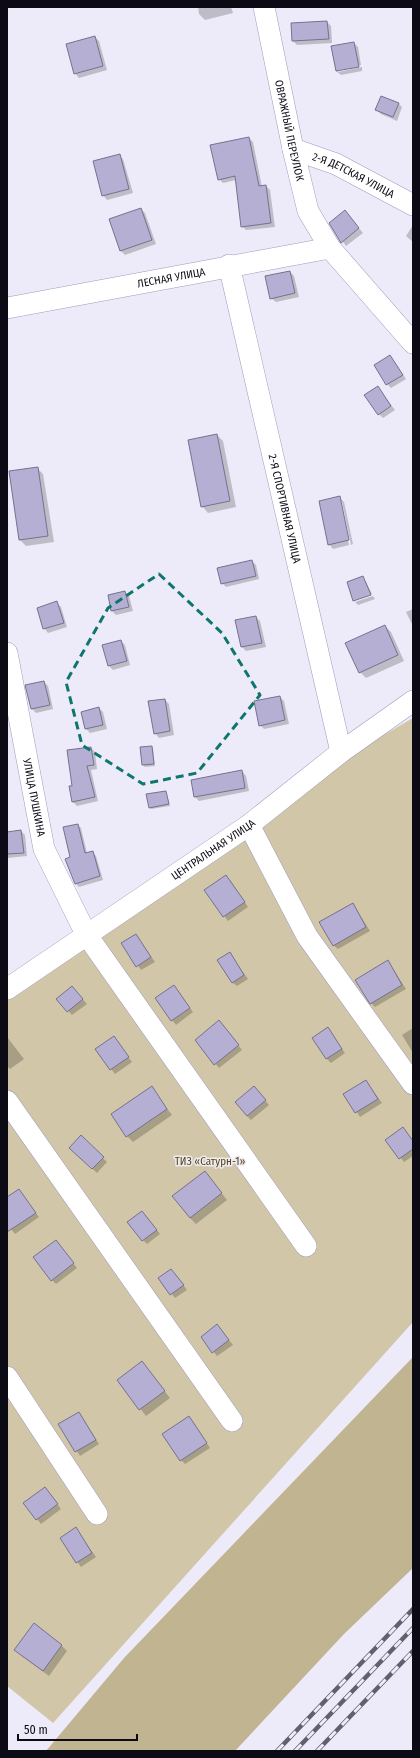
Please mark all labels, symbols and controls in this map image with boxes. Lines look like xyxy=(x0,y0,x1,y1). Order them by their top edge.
street label: ОВРАЖНЫЙ ПЕРЕУЛОК xyxy=(272,79,307,183)
street label: 2-Я ДЕТСКАЯ УЛИЦА xyxy=(311,150,397,201)
street label: ЛЕСНАЯ УЛИЦА xyxy=(136,265,207,291)
street label: 2-Я СПОРТИВНАЯ УЛИЦА xyxy=(266,453,303,565)
street label: УЛИЦА ПУШКИНА xyxy=(20,756,48,838)
street label: ЦЕНТРАЛЬНАЯ УЛИЦА xyxy=(169,817,258,883)
park label: ТИЗ «Сатурн-1» xyxy=(175,1155,245,1168)
scale bar xyxy=(18,1716,137,1742)
text: 50 m xyxy=(24,1723,48,1737)

